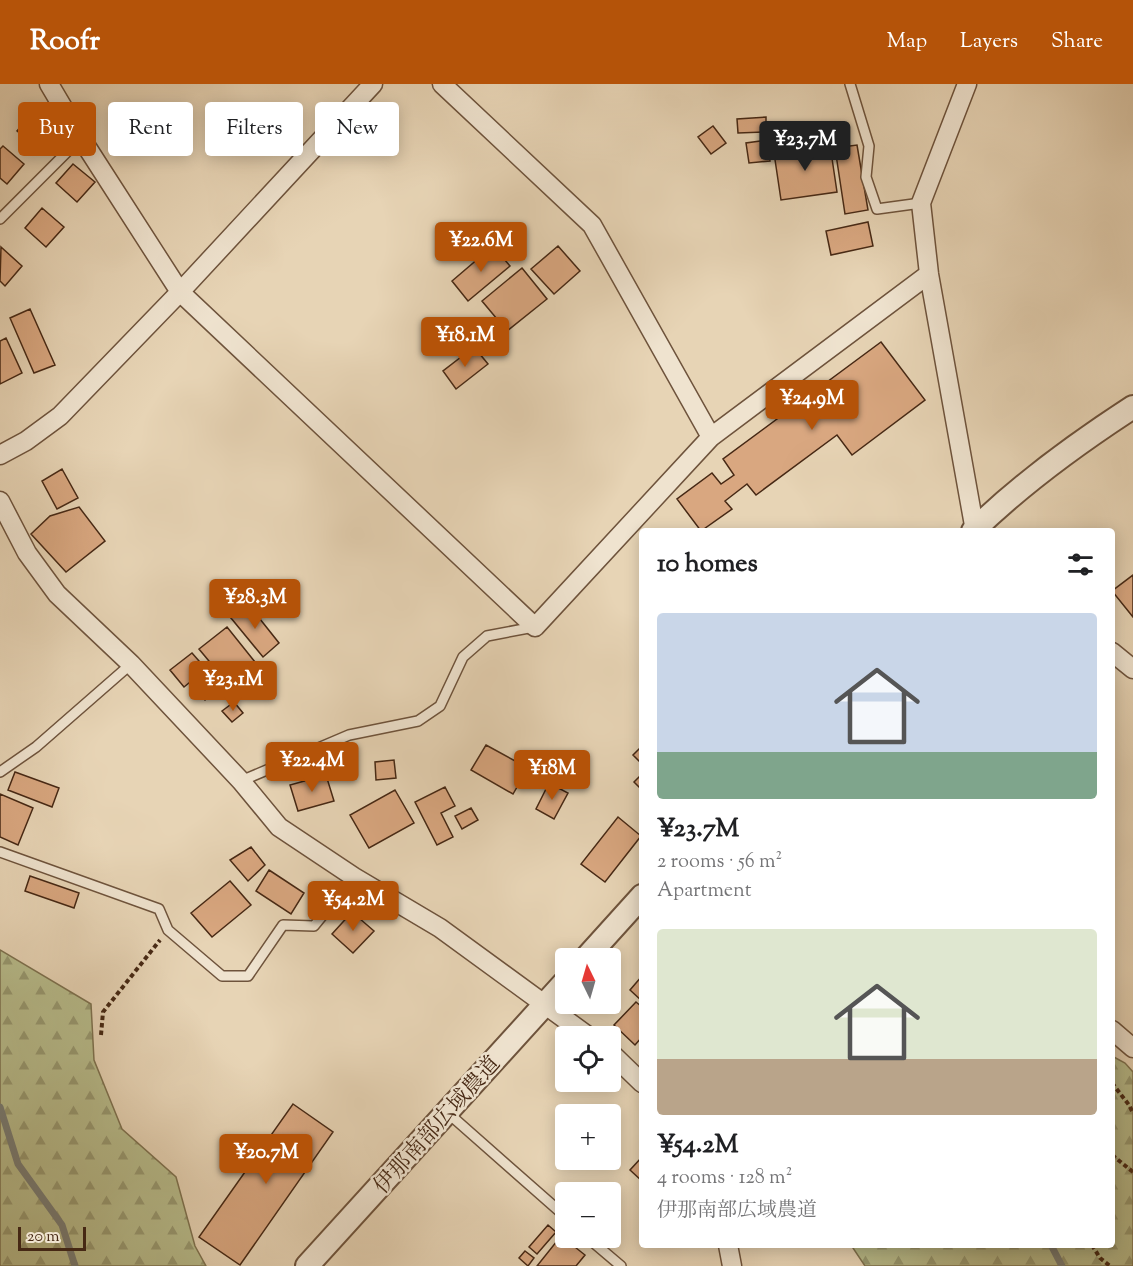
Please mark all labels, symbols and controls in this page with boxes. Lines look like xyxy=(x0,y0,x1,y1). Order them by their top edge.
text: Roofr xyxy=(30,22,100,62)
text: Map xyxy=(887,27,927,57)
text: Layers xyxy=(960,27,1018,57)
text: Share xyxy=(1051,27,1103,57)
chip: Buy xyxy=(18,102,96,156)
chip: Rent xyxy=(108,102,193,156)
chip: Filters xyxy=(205,102,303,156)
chip: New xyxy=(315,102,399,156)
pin: ¥23.7M xyxy=(756,121,854,172)
text: ¥23.7M xyxy=(773,126,837,155)
pin: ¥22.6M xyxy=(432,222,530,273)
text: ¥22.6M xyxy=(449,227,513,256)
pin: ¥18.1M xyxy=(416,317,514,368)
text: ¥18.1M xyxy=(435,322,495,351)
pin: ¥24.9M xyxy=(763,380,861,431)
text: ¥24.9M xyxy=(780,385,844,414)
text: 10 homes xyxy=(657,546,758,583)
icon: filters xyxy=(1064,548,1097,581)
pin: ¥28.3M xyxy=(206,579,304,630)
text: ¥28.3M xyxy=(223,584,287,613)
icon: home xyxy=(823,652,931,760)
pin: ¥23.1M xyxy=(184,661,282,712)
text: ¥23.1M xyxy=(203,666,263,695)
pin: ¥22.4M xyxy=(263,742,361,793)
text: ¥22.4M xyxy=(280,747,344,776)
pin: ¥18M xyxy=(516,750,588,801)
text: ¥18M xyxy=(528,755,576,784)
text: ¥23.7M xyxy=(657,811,739,848)
text: 2 rooms · 56 m² xyxy=(657,848,782,877)
text: Apartment xyxy=(657,877,752,906)
pin: ¥54.2M xyxy=(304,881,402,932)
text: ¥54.2M xyxy=(322,886,384,915)
north arrow xyxy=(555,948,621,1014)
map controls xyxy=(555,948,621,1248)
icon: home xyxy=(823,968,931,1076)
button: locate xyxy=(555,1026,621,1092)
street label: 伊那南部広域農道 xyxy=(367,1050,509,1202)
button: + xyxy=(555,1104,621,1170)
text: ¥54.2M xyxy=(657,1127,738,1164)
pin: ¥20.7M xyxy=(217,1134,315,1185)
text: ¥20.7M xyxy=(233,1139,299,1168)
text: 4 rooms · 128 m² xyxy=(657,1164,792,1193)
button: − xyxy=(555,1182,621,1248)
text: 伊那南部広域農道 xyxy=(657,1197,817,1226)
scale bar xyxy=(18,1224,86,1252)
text: 20 m xyxy=(27,1226,60,1249)

